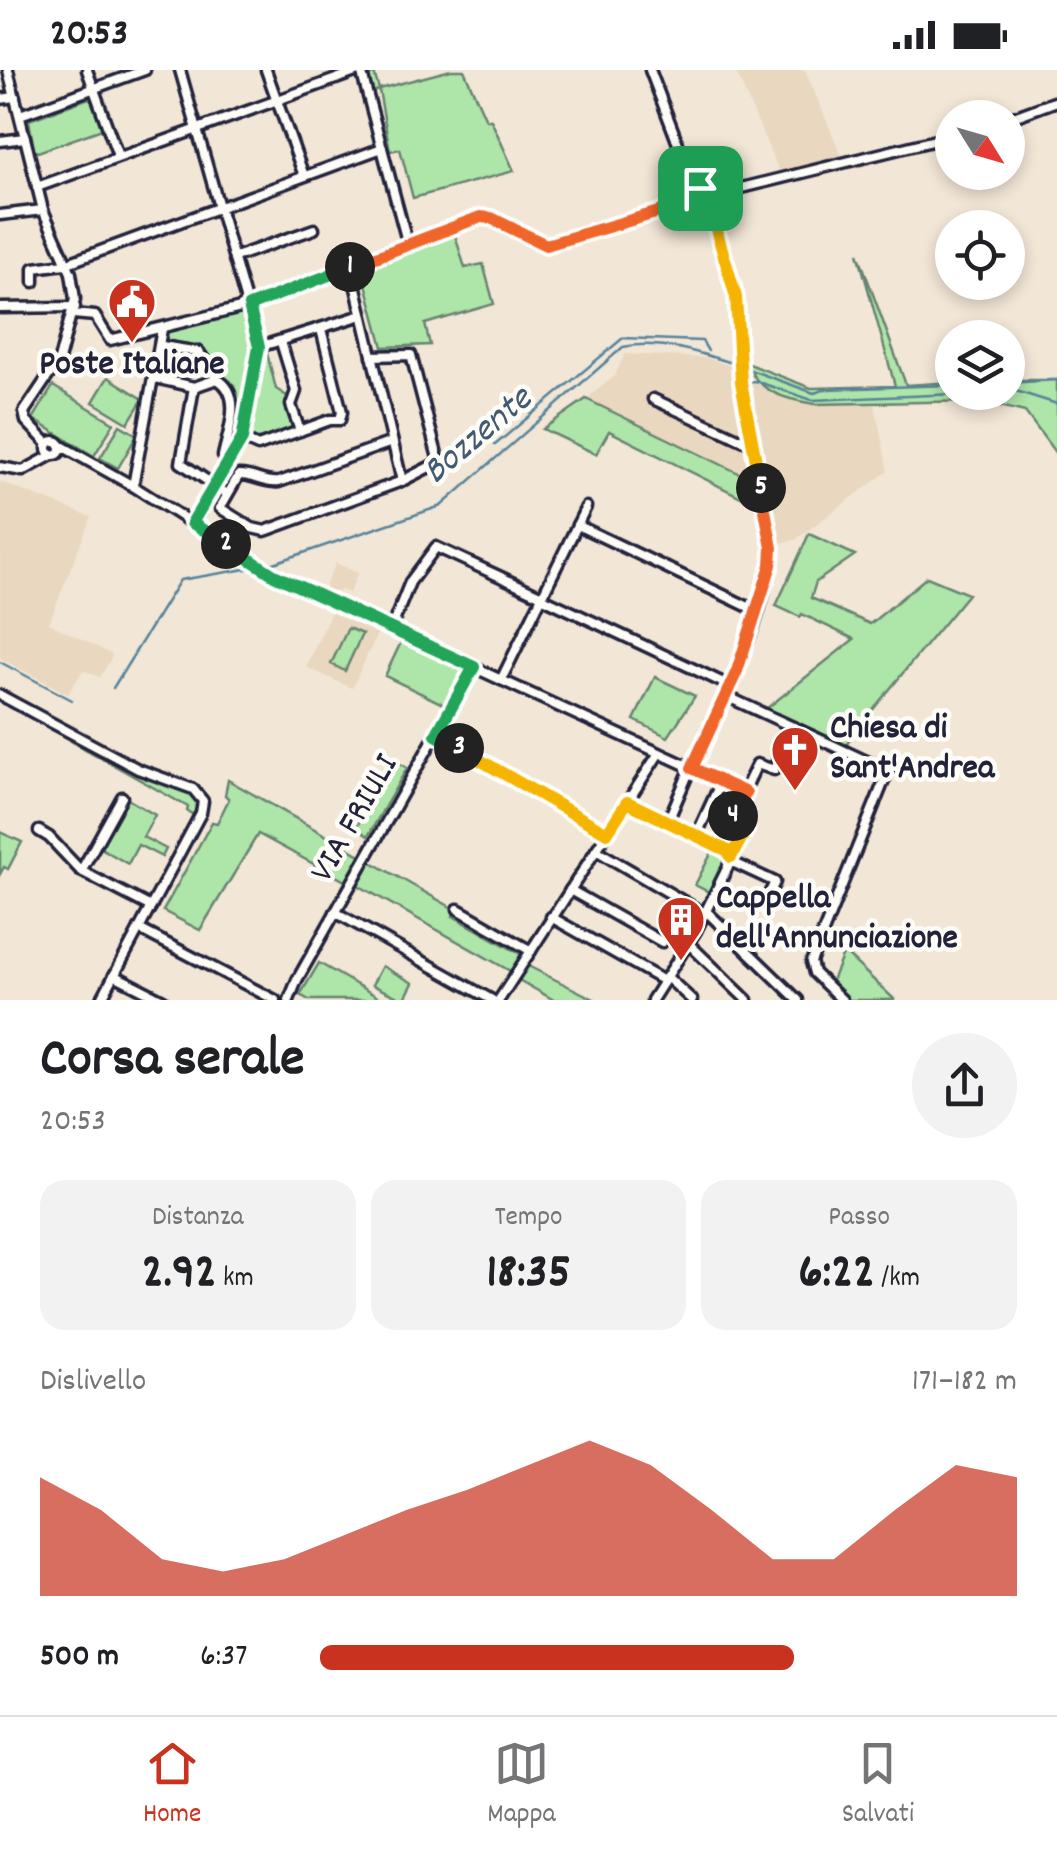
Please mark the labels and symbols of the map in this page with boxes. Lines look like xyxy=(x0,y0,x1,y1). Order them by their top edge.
north arrow xyxy=(935,100,1025,190)
pin xyxy=(658,146,743,231)
pin: 1 xyxy=(325,242,375,292)
public building icon: Poste Italiane xyxy=(106,276,158,344)
place label: Poste Italiane xyxy=(39,341,225,391)
water label: Bozzente xyxy=(412,373,548,499)
pin: 5 xyxy=(736,463,786,513)
pin: 2 xyxy=(201,519,251,569)
place label: Chiesa di Sant'Andrea xyxy=(830,705,996,795)
pin: 3 xyxy=(434,723,484,773)
church icon: Chiesa di Sant'Andrea xyxy=(769,724,821,792)
street label: VIA FRIULI xyxy=(299,746,413,892)
pin: 4 xyxy=(708,791,758,841)
place label: Cappella dell'Annunciazione xyxy=(716,875,958,965)
building icon: Cappella dell'Annunciazione xyxy=(655,894,707,962)

